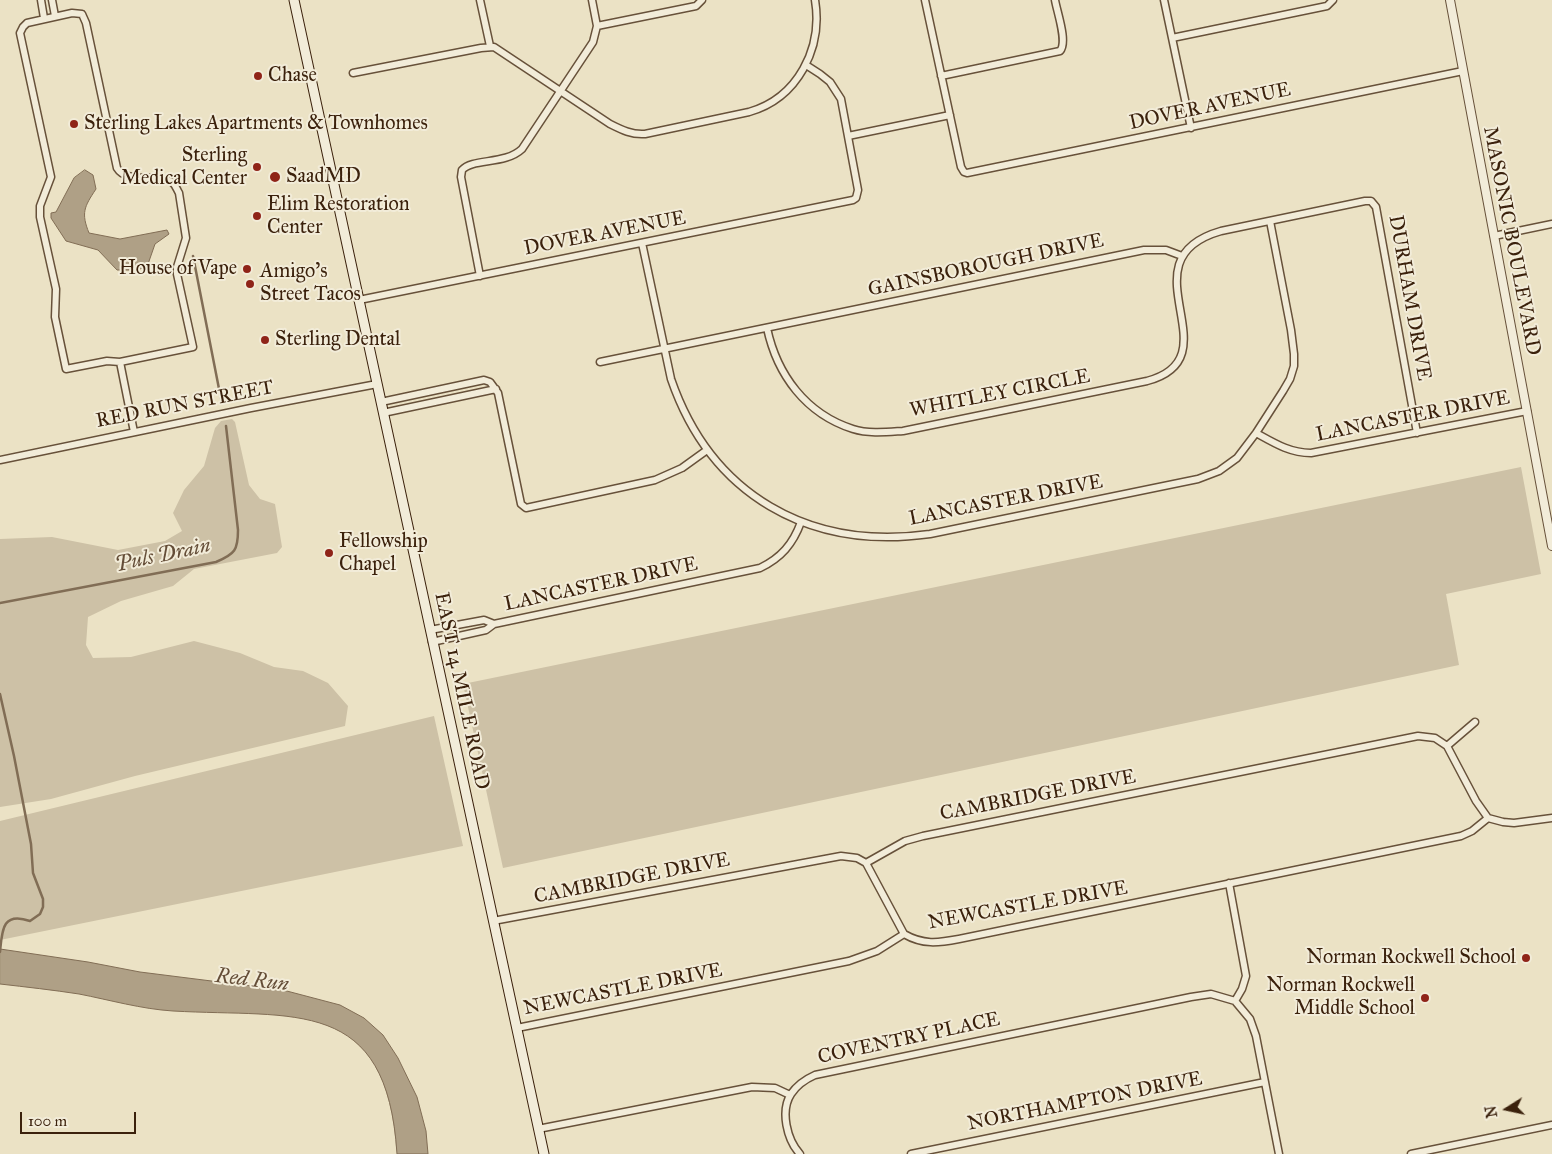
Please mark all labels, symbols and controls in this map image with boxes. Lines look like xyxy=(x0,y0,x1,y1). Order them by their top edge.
place label: Chase xyxy=(268,64,317,88)
marker: Chase xyxy=(252,70,264,82)
street label: DOVER AVENUE xyxy=(1127,78,1293,136)
place label: Sterling Lakes Apartments & Townhomes xyxy=(84,112,428,136)
marker: Sterling Lakes Apartments & Townhomes xyxy=(68,118,80,130)
street label: MASONIC BOULEVARD xyxy=(1477,124,1545,358)
place label: Sterling Medical Center xyxy=(121,144,247,191)
marker: Sterling Medical Center xyxy=(251,161,263,173)
place label: SaadMD xyxy=(286,165,361,189)
marker: SaadMD xyxy=(268,170,282,184)
place label: Elim Restoration Center xyxy=(267,193,410,240)
street label: DOVER AVENUE xyxy=(522,207,688,261)
marker: Elim Restoration Center xyxy=(251,210,263,222)
street label: DURHAM DRIVE xyxy=(1383,213,1435,383)
street label: GAINSBOROUGH DRIVE xyxy=(866,229,1106,303)
place label: House of Vape xyxy=(119,257,237,281)
place label: Amigo's Street Tacos xyxy=(260,260,361,307)
marker: House of Vape xyxy=(241,263,253,275)
marker: Amigo's Street Tacos xyxy=(244,278,256,290)
place label: Sterling Dental xyxy=(275,328,400,352)
marker: Sterling Dental xyxy=(259,334,271,346)
street label: WHITLEY CIRCLE xyxy=(908,365,1092,423)
street label: RED RUN STREET xyxy=(94,376,276,434)
street label: LANCASTER DRIVE xyxy=(1314,386,1512,448)
street label: LANCASTER DRIVE xyxy=(907,470,1105,532)
place label: Fellowship Chapel xyxy=(339,530,428,577)
water label: Puls Drain xyxy=(113,534,213,578)
marker: Fellowship Chapel xyxy=(323,547,335,559)
street label: LANCASTER DRIVE xyxy=(502,553,700,617)
street label: EAST 14 MILE ROAD xyxy=(428,590,494,792)
street label: CAMBRIDGE DRIVE xyxy=(938,765,1138,827)
street label: CAMBRIDGE DRIVE xyxy=(532,848,732,910)
street label: NEWCASTLE DRIVE xyxy=(926,877,1130,935)
place label: Norman Rockwell School xyxy=(1306,946,1516,970)
marker: Norman Rockwell School xyxy=(1520,952,1532,964)
street label: NEWCASTLE DRIVE xyxy=(522,959,724,1021)
water label: Red Run xyxy=(214,964,290,998)
place label: Norman Rockwell Middle School xyxy=(1266,974,1415,1021)
marker: Norman Rockwell Middle School xyxy=(1419,992,1431,1004)
street label: COVENTRY PLACE xyxy=(816,1008,1002,1070)
street label: NORTHAMPTON DRIVE xyxy=(966,1067,1204,1137)
north arrow xyxy=(1482,1084,1532,1134)
scale bar xyxy=(22,1102,139,1134)
text: N xyxy=(1482,1104,1501,1119)
text: 100 m xyxy=(28,1112,67,1130)

